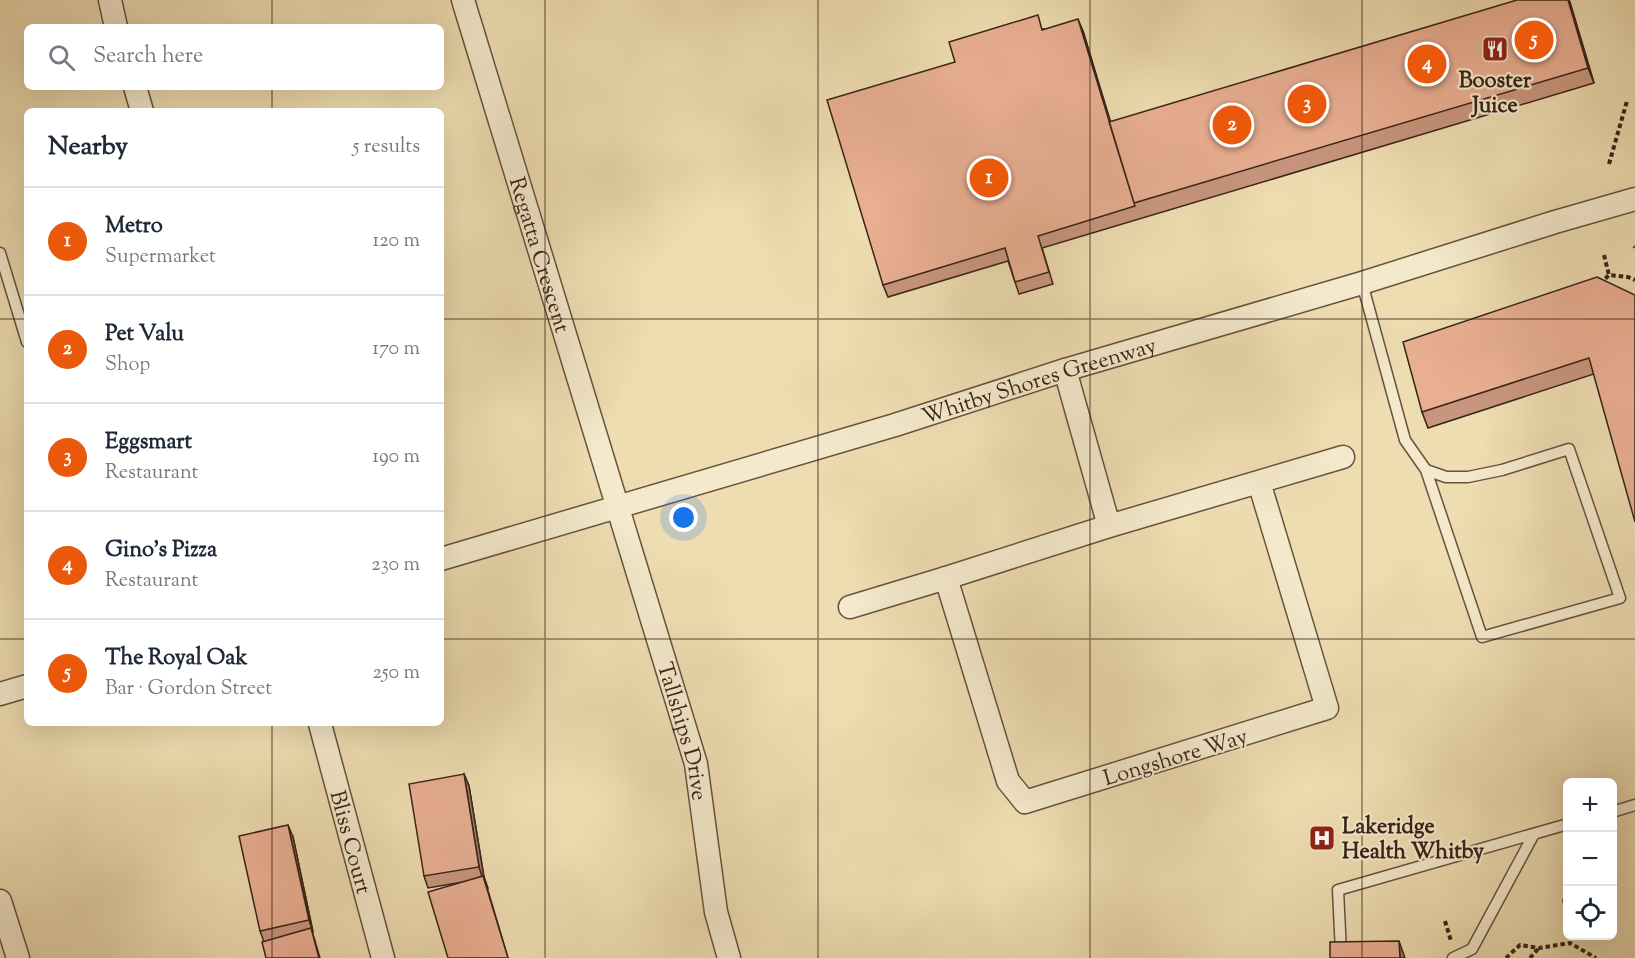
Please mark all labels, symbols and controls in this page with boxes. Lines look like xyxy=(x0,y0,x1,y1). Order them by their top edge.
pin: 5 xyxy=(1514,18,1553,63)
search box xyxy=(24,24,444,90)
restaurant icon: Booster Juice xyxy=(1480,34,1510,64)
icon: search xyxy=(45,41,78,74)
text: Search here xyxy=(93,41,203,73)
pin: 4 xyxy=(1408,42,1446,86)
place label: Booster Juice xyxy=(1459,66,1532,123)
pin: 3 xyxy=(1288,82,1326,126)
pin: 2 xyxy=(1212,102,1252,148)
text: Nearby xyxy=(48,129,128,166)
text: 5 results xyxy=(353,133,420,162)
pin: 1 xyxy=(970,156,1008,201)
street label: Regatta Crescent xyxy=(499,174,577,338)
text: Metro xyxy=(105,211,163,243)
text: 1 xyxy=(64,227,71,256)
text: 120 m xyxy=(372,227,420,256)
text: Supermarket xyxy=(105,243,216,272)
text: Pet Valu xyxy=(105,319,184,351)
street label: Whitby Shores Greenway xyxy=(918,331,1161,434)
text: 2 xyxy=(63,335,72,364)
text: 170 m xyxy=(372,335,420,364)
text: Shop xyxy=(105,351,150,380)
text: Eggsmart xyxy=(105,427,192,459)
text: 3 xyxy=(63,443,72,472)
text: 190 m xyxy=(372,443,420,472)
text: Restaurant xyxy=(105,459,198,488)
your location xyxy=(669,503,698,532)
text: Gino's Pizza xyxy=(105,535,217,567)
text: 4 xyxy=(62,551,73,580)
text: 230 m xyxy=(371,551,420,580)
text: Restaurant xyxy=(105,567,198,596)
text: The Royal Oak xyxy=(105,643,247,675)
text: 5 xyxy=(64,659,71,688)
text: 250 m xyxy=(372,659,420,688)
street label: Tallships Drive xyxy=(647,659,714,803)
text: Bar · Gordon Street xyxy=(105,675,272,704)
street label: Longshore Way xyxy=(1100,722,1252,796)
map controls xyxy=(1563,778,1617,940)
button: + xyxy=(1563,778,1617,832)
street label: Bliss Court xyxy=(320,787,378,898)
place label: Lakeridge Health Whitby xyxy=(1342,812,1484,869)
hospital icon: Lakeridge Health Whitby xyxy=(1307,823,1337,853)
button: − xyxy=(1563,832,1617,886)
button: locate xyxy=(1563,886,1617,940)

